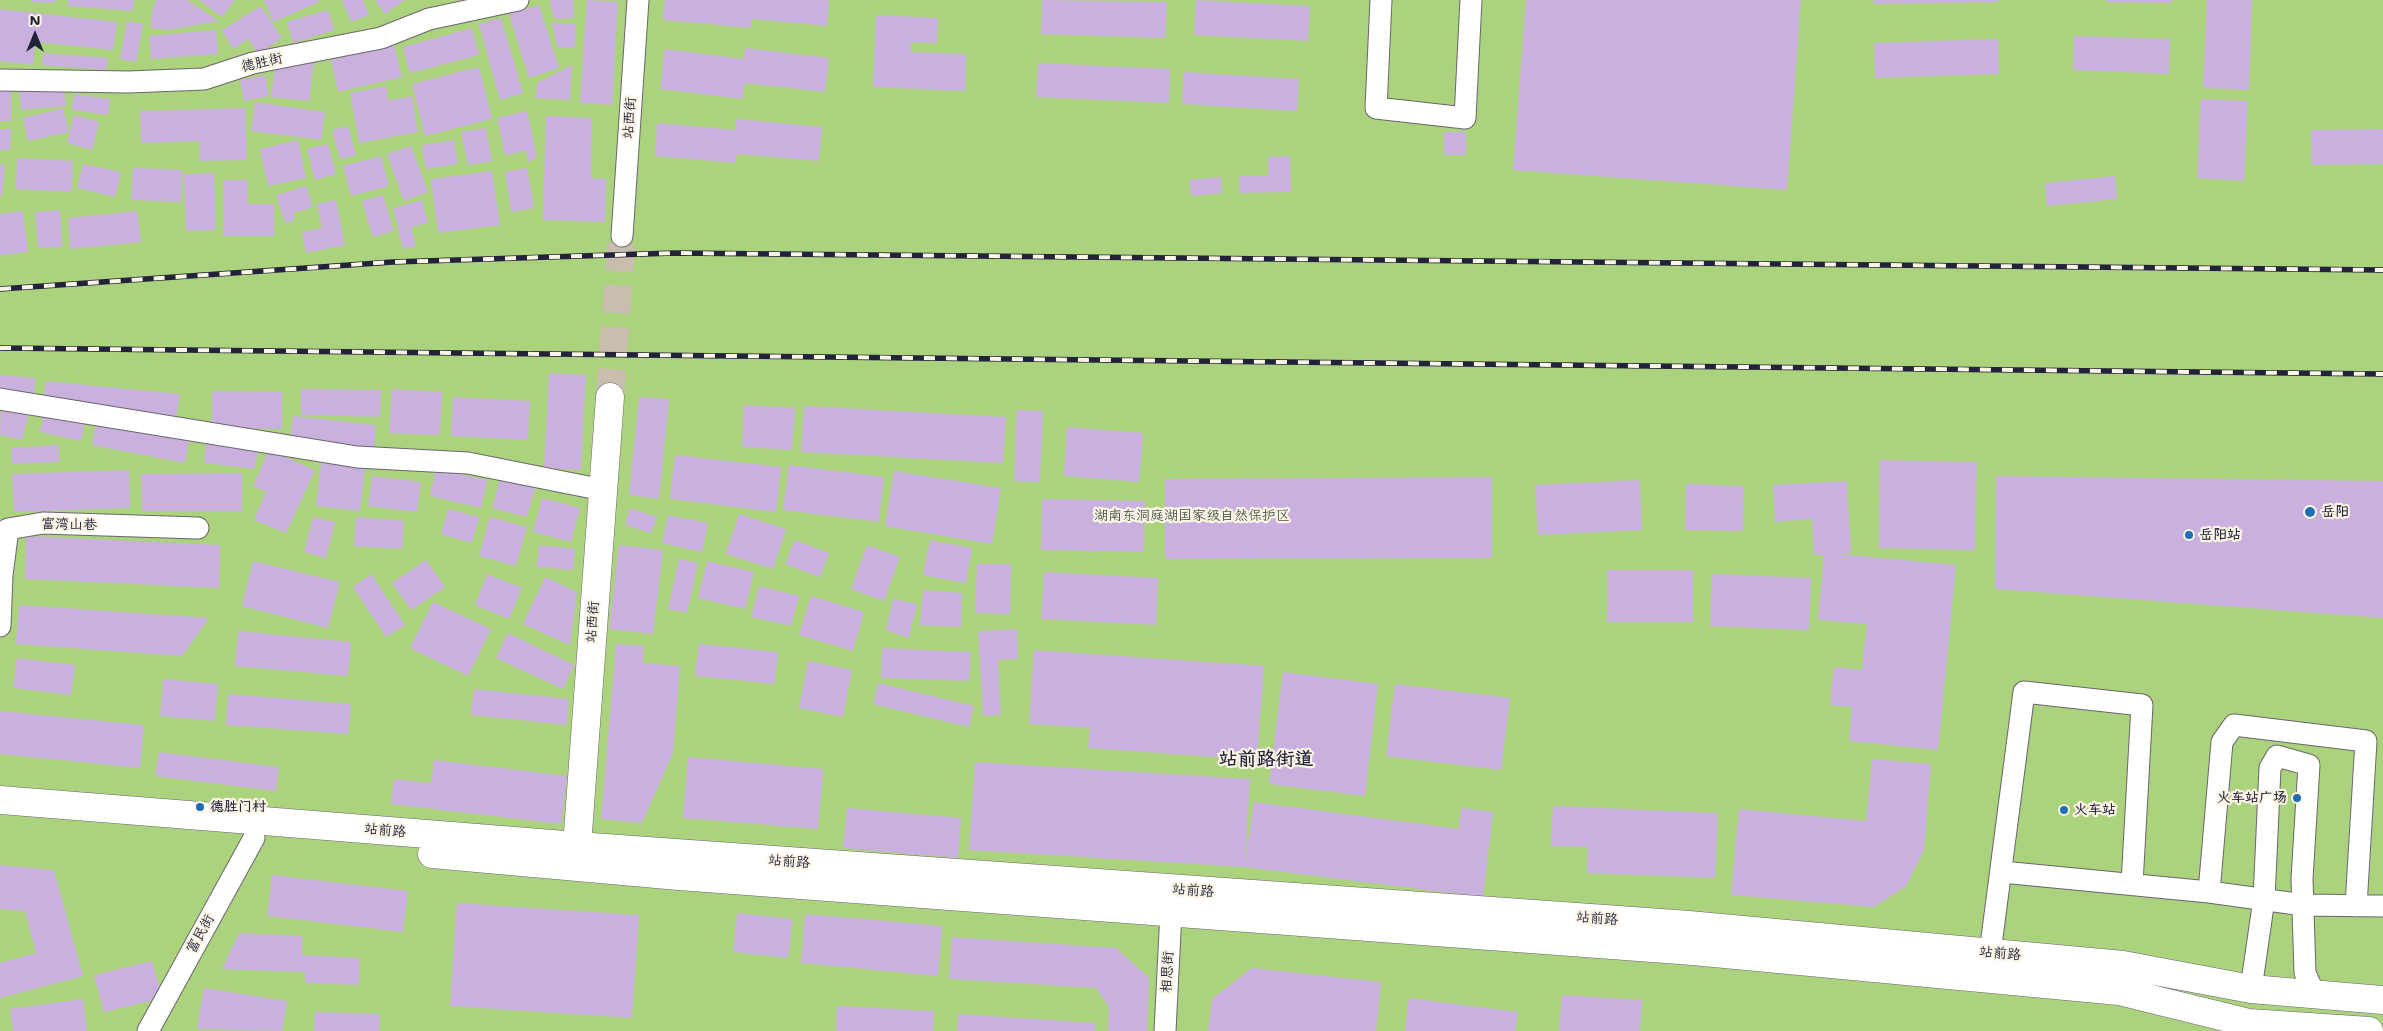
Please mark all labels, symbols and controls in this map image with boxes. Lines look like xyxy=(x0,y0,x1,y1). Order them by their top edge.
north arrow xyxy=(10,10,60,60)
text: N xyxy=(29,11,41,29)
street label: 德胜街 xyxy=(240,50,284,76)
street label: 站西街 xyxy=(620,96,640,140)
place label: 岳阳 xyxy=(2321,504,2349,520)
marker: 岳阳 xyxy=(2303,505,2317,519)
park label: 湖南东洞庭湖国家级自然保护区 xyxy=(1094,508,1290,524)
street label: 富湾山巷 xyxy=(41,516,97,534)
place label: 岳阳站 xyxy=(2199,527,2241,543)
marker: 岳阳站 xyxy=(2183,529,2195,541)
street label: 站西街 xyxy=(583,600,603,644)
district label: 站前路街道 xyxy=(1219,749,1313,771)
place label: 火车站广场 xyxy=(2217,790,2287,806)
marker: 火车站广场 xyxy=(2291,792,2303,804)
place label: 德胜门村 xyxy=(210,799,266,815)
marker: 德胜门村 xyxy=(194,801,206,813)
place label: 火车站 xyxy=(2074,802,2116,818)
marker: 火车站 xyxy=(2058,804,2070,816)
street label: 站前路 xyxy=(363,821,407,841)
street label: 站前路 xyxy=(767,852,811,872)
street label: 站前路 xyxy=(1171,881,1215,901)
street label: 站前路 xyxy=(1575,909,1619,929)
street label: 富民街 xyxy=(183,912,219,956)
street label: 站前路 xyxy=(1978,944,2022,964)
street label: 相思街 xyxy=(1159,951,1177,993)

